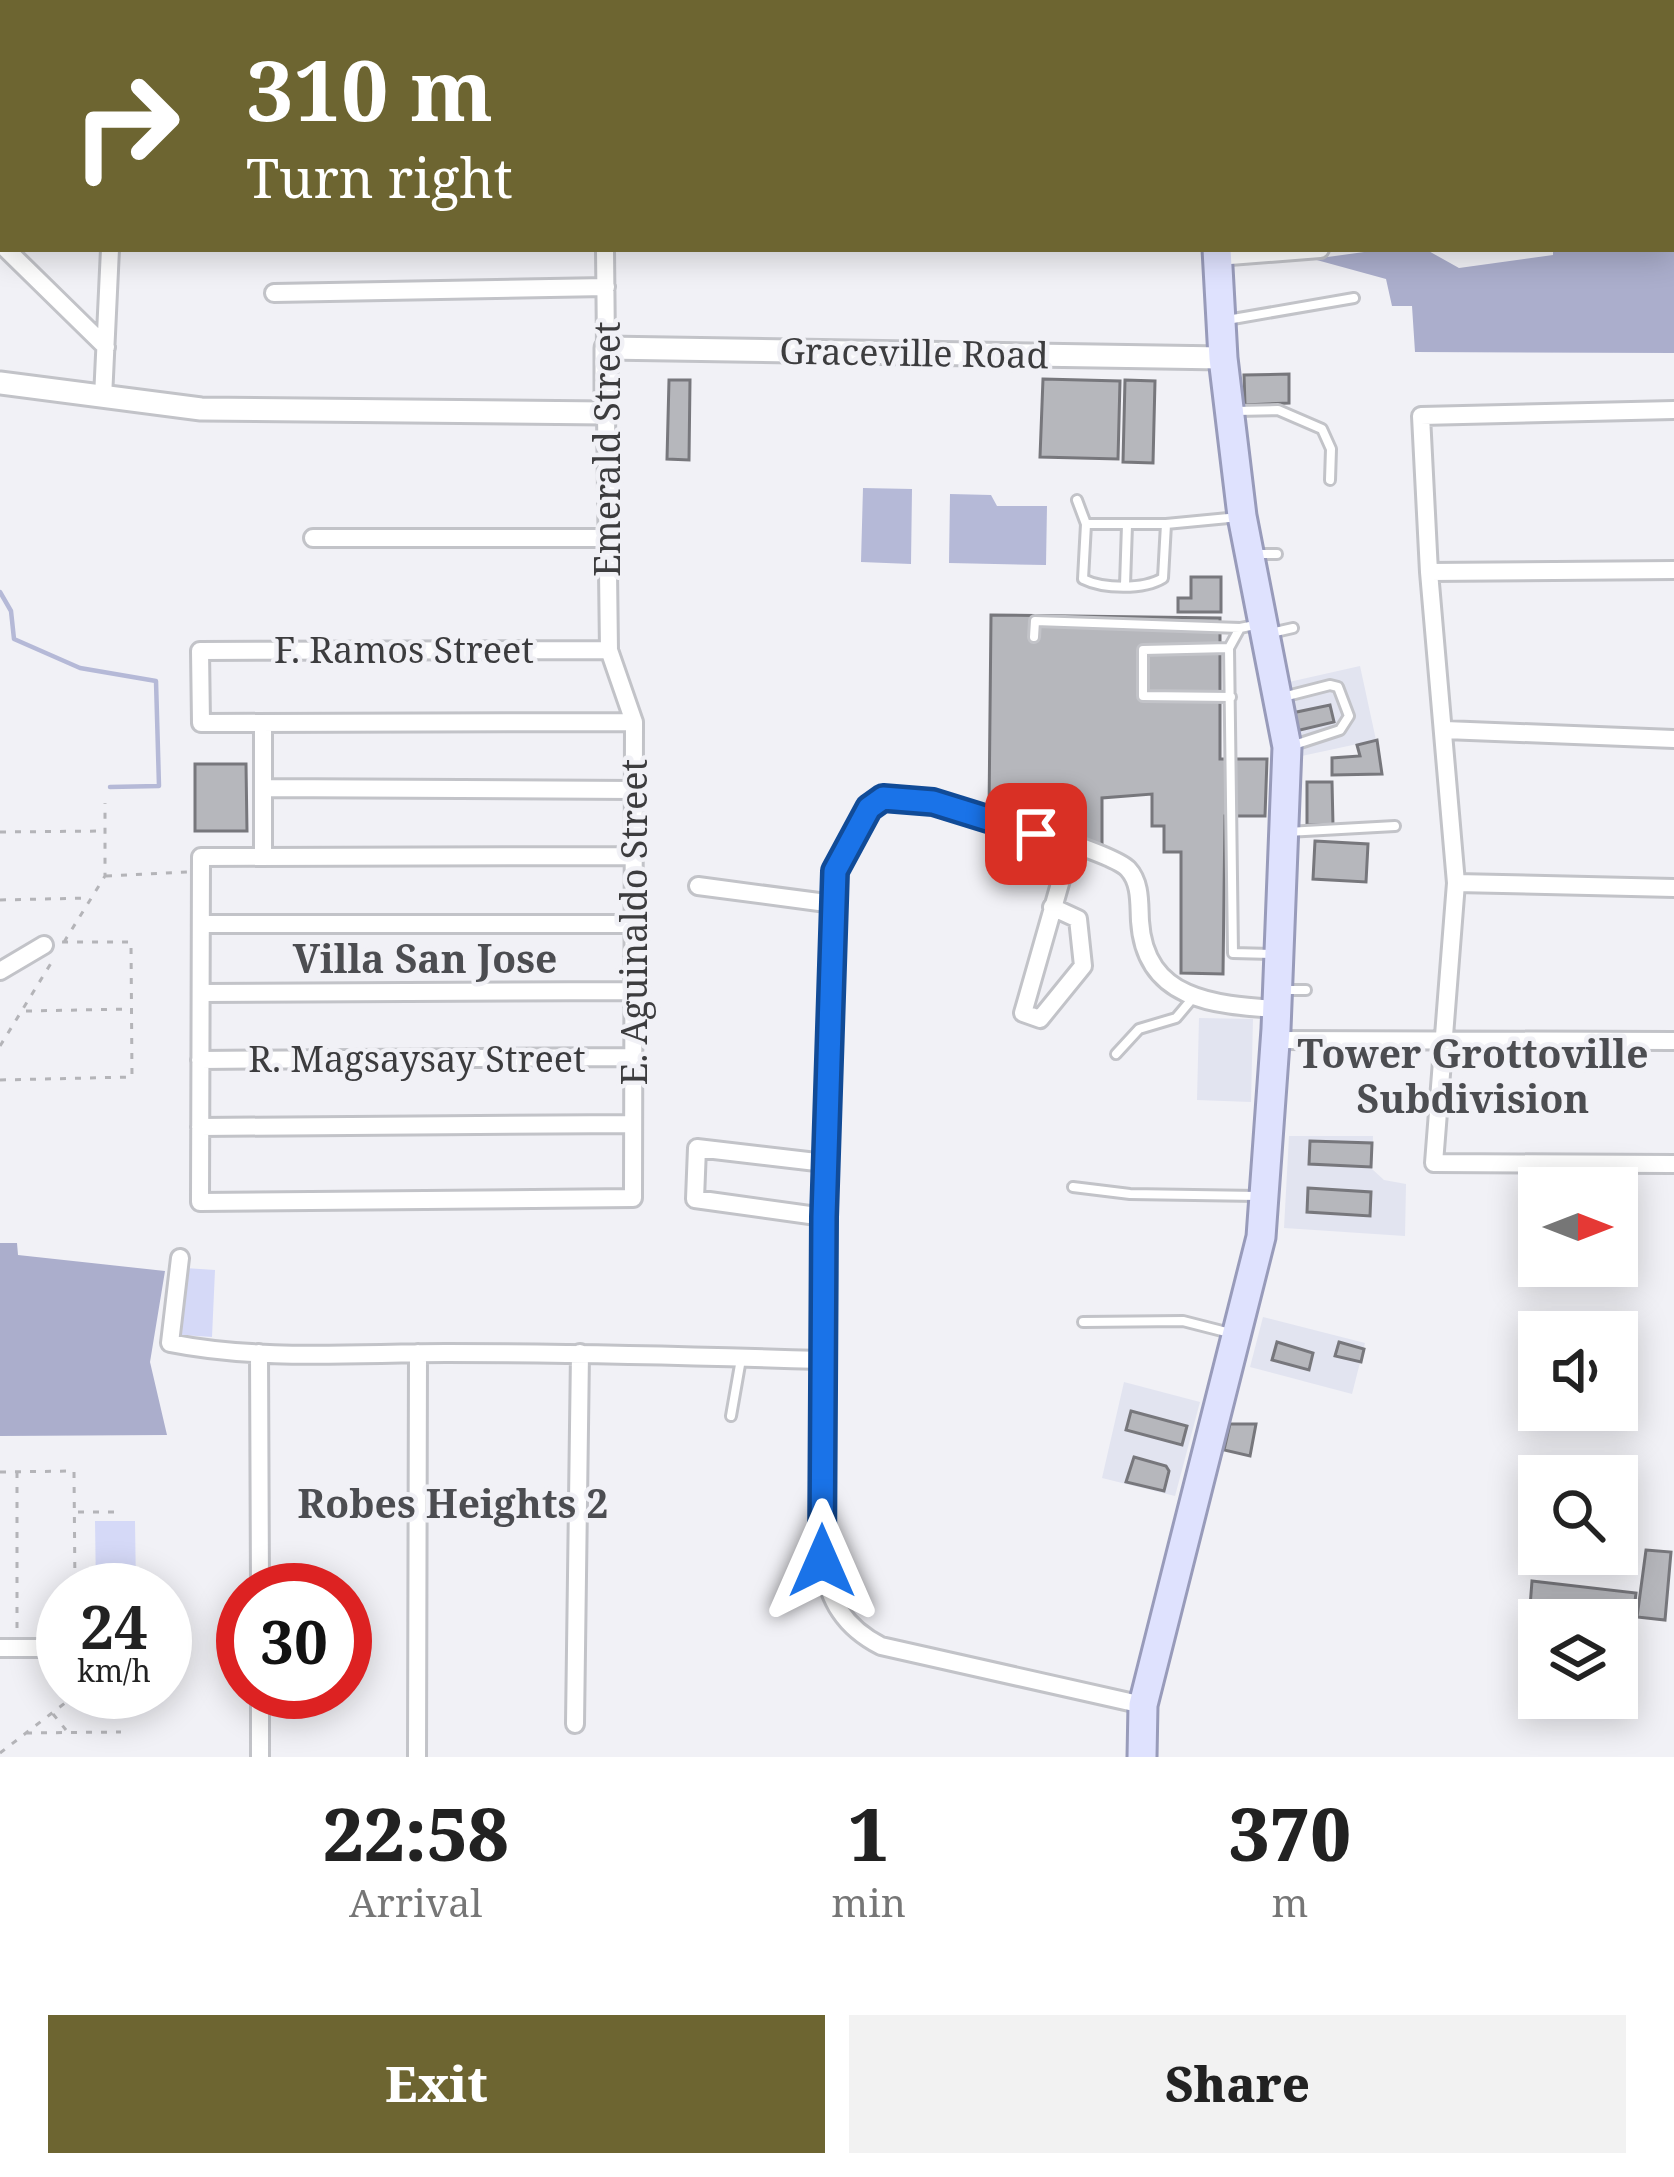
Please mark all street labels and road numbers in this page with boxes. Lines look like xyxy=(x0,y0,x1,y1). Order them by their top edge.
street label: Emerald Street xyxy=(582,321,631,577)
street label: Graceville Road xyxy=(779,326,1049,379)
street label: F. Ramos Street xyxy=(274,625,534,674)
street label: E. Aguinaldo Street xyxy=(609,759,658,1085)
street label: R. Magsaysay Street xyxy=(248,1034,586,1083)

